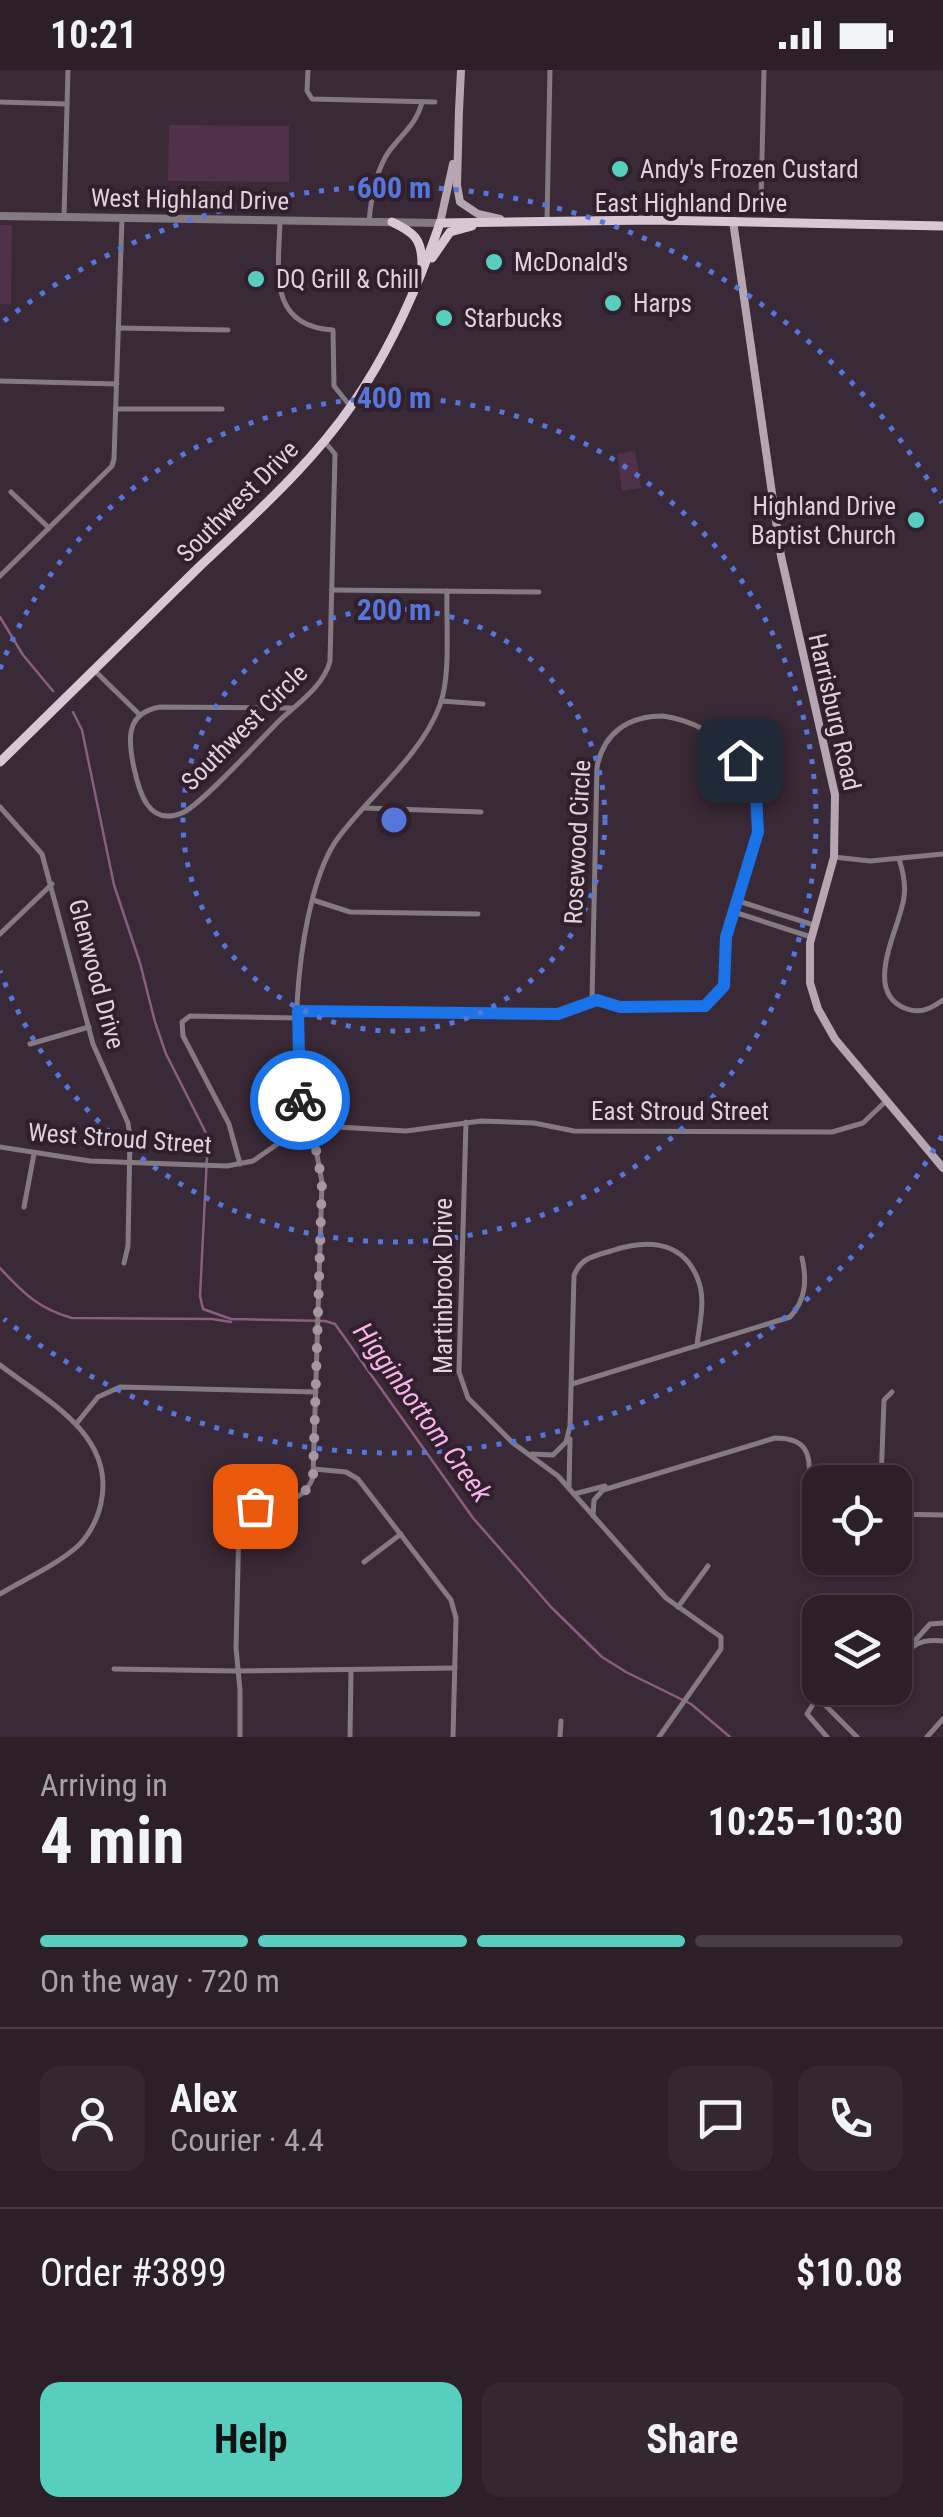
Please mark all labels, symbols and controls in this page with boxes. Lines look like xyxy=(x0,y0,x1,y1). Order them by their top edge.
text: 10:21 xyxy=(50,13,137,57)
place label: Andy's Frozen Custard xyxy=(640,155,859,184)
marker: Andy's Frozen Custard xyxy=(609,158,631,180)
text: 600 m xyxy=(357,170,431,205)
street label: West Highland Drive xyxy=(91,183,289,216)
street label: East Highland Drive xyxy=(595,189,787,218)
place label: McDonald's xyxy=(514,248,628,277)
marker: McDonald's xyxy=(483,251,505,273)
place label: DQ Grill & Chill xyxy=(276,265,419,294)
marker: DQ Grill & Chill xyxy=(245,268,267,290)
place label: Harps xyxy=(633,289,692,318)
marker: Harps xyxy=(602,292,624,314)
place label: Starbucks xyxy=(464,304,563,333)
marker: Starbucks xyxy=(433,307,455,329)
text: 400 m xyxy=(357,380,431,415)
street label: Southwest Drive xyxy=(171,435,304,568)
place label: Highland Drive Baptist Church xyxy=(751,492,896,550)
marker: Highland Drive Baptist Church xyxy=(905,509,927,531)
text: 200 m xyxy=(357,592,431,627)
street label: Harrisburg Road xyxy=(802,631,867,793)
street label: Southwest Circle xyxy=(175,658,313,796)
pin xyxy=(698,718,783,803)
icon: home xyxy=(713,733,768,788)
street label: Rosewood Circle xyxy=(559,759,596,925)
centre of rings xyxy=(376,802,412,838)
street label: Glenwood Drive xyxy=(63,896,130,1052)
courier xyxy=(250,1050,350,1150)
icon: bike xyxy=(273,1073,328,1128)
street label: East Stroud Street xyxy=(591,1097,769,1126)
street label: West Stroud Street xyxy=(27,1118,213,1159)
street label: Martinbrook Drive xyxy=(429,1198,458,1374)
water label: Higginbottom Creek xyxy=(346,1316,499,1509)
pin xyxy=(213,1464,298,1549)
map controls xyxy=(802,1465,912,1705)
button: locate xyxy=(802,1465,912,1575)
icon: bag xyxy=(228,1479,283,1534)
button: layers xyxy=(802,1595,912,1705)
text: Arriving in xyxy=(40,1766,168,1804)
text: 10:25–10:30 xyxy=(708,1800,903,1844)
text: 4 min xyxy=(40,1803,184,1879)
text: On the way · 720 m xyxy=(40,1962,280,2000)
button: person xyxy=(40,2066,145,2171)
button: chat xyxy=(668,2066,773,2171)
button: phone xyxy=(798,2066,903,2171)
text: Alex xyxy=(170,2077,238,2121)
text: Courier · 4.4 xyxy=(170,2121,324,2159)
text: Order #3899 xyxy=(40,2251,227,2295)
text: $10.08 xyxy=(796,2251,903,2295)
button: Help xyxy=(40,2382,462,2497)
button: Share xyxy=(482,2382,903,2497)

